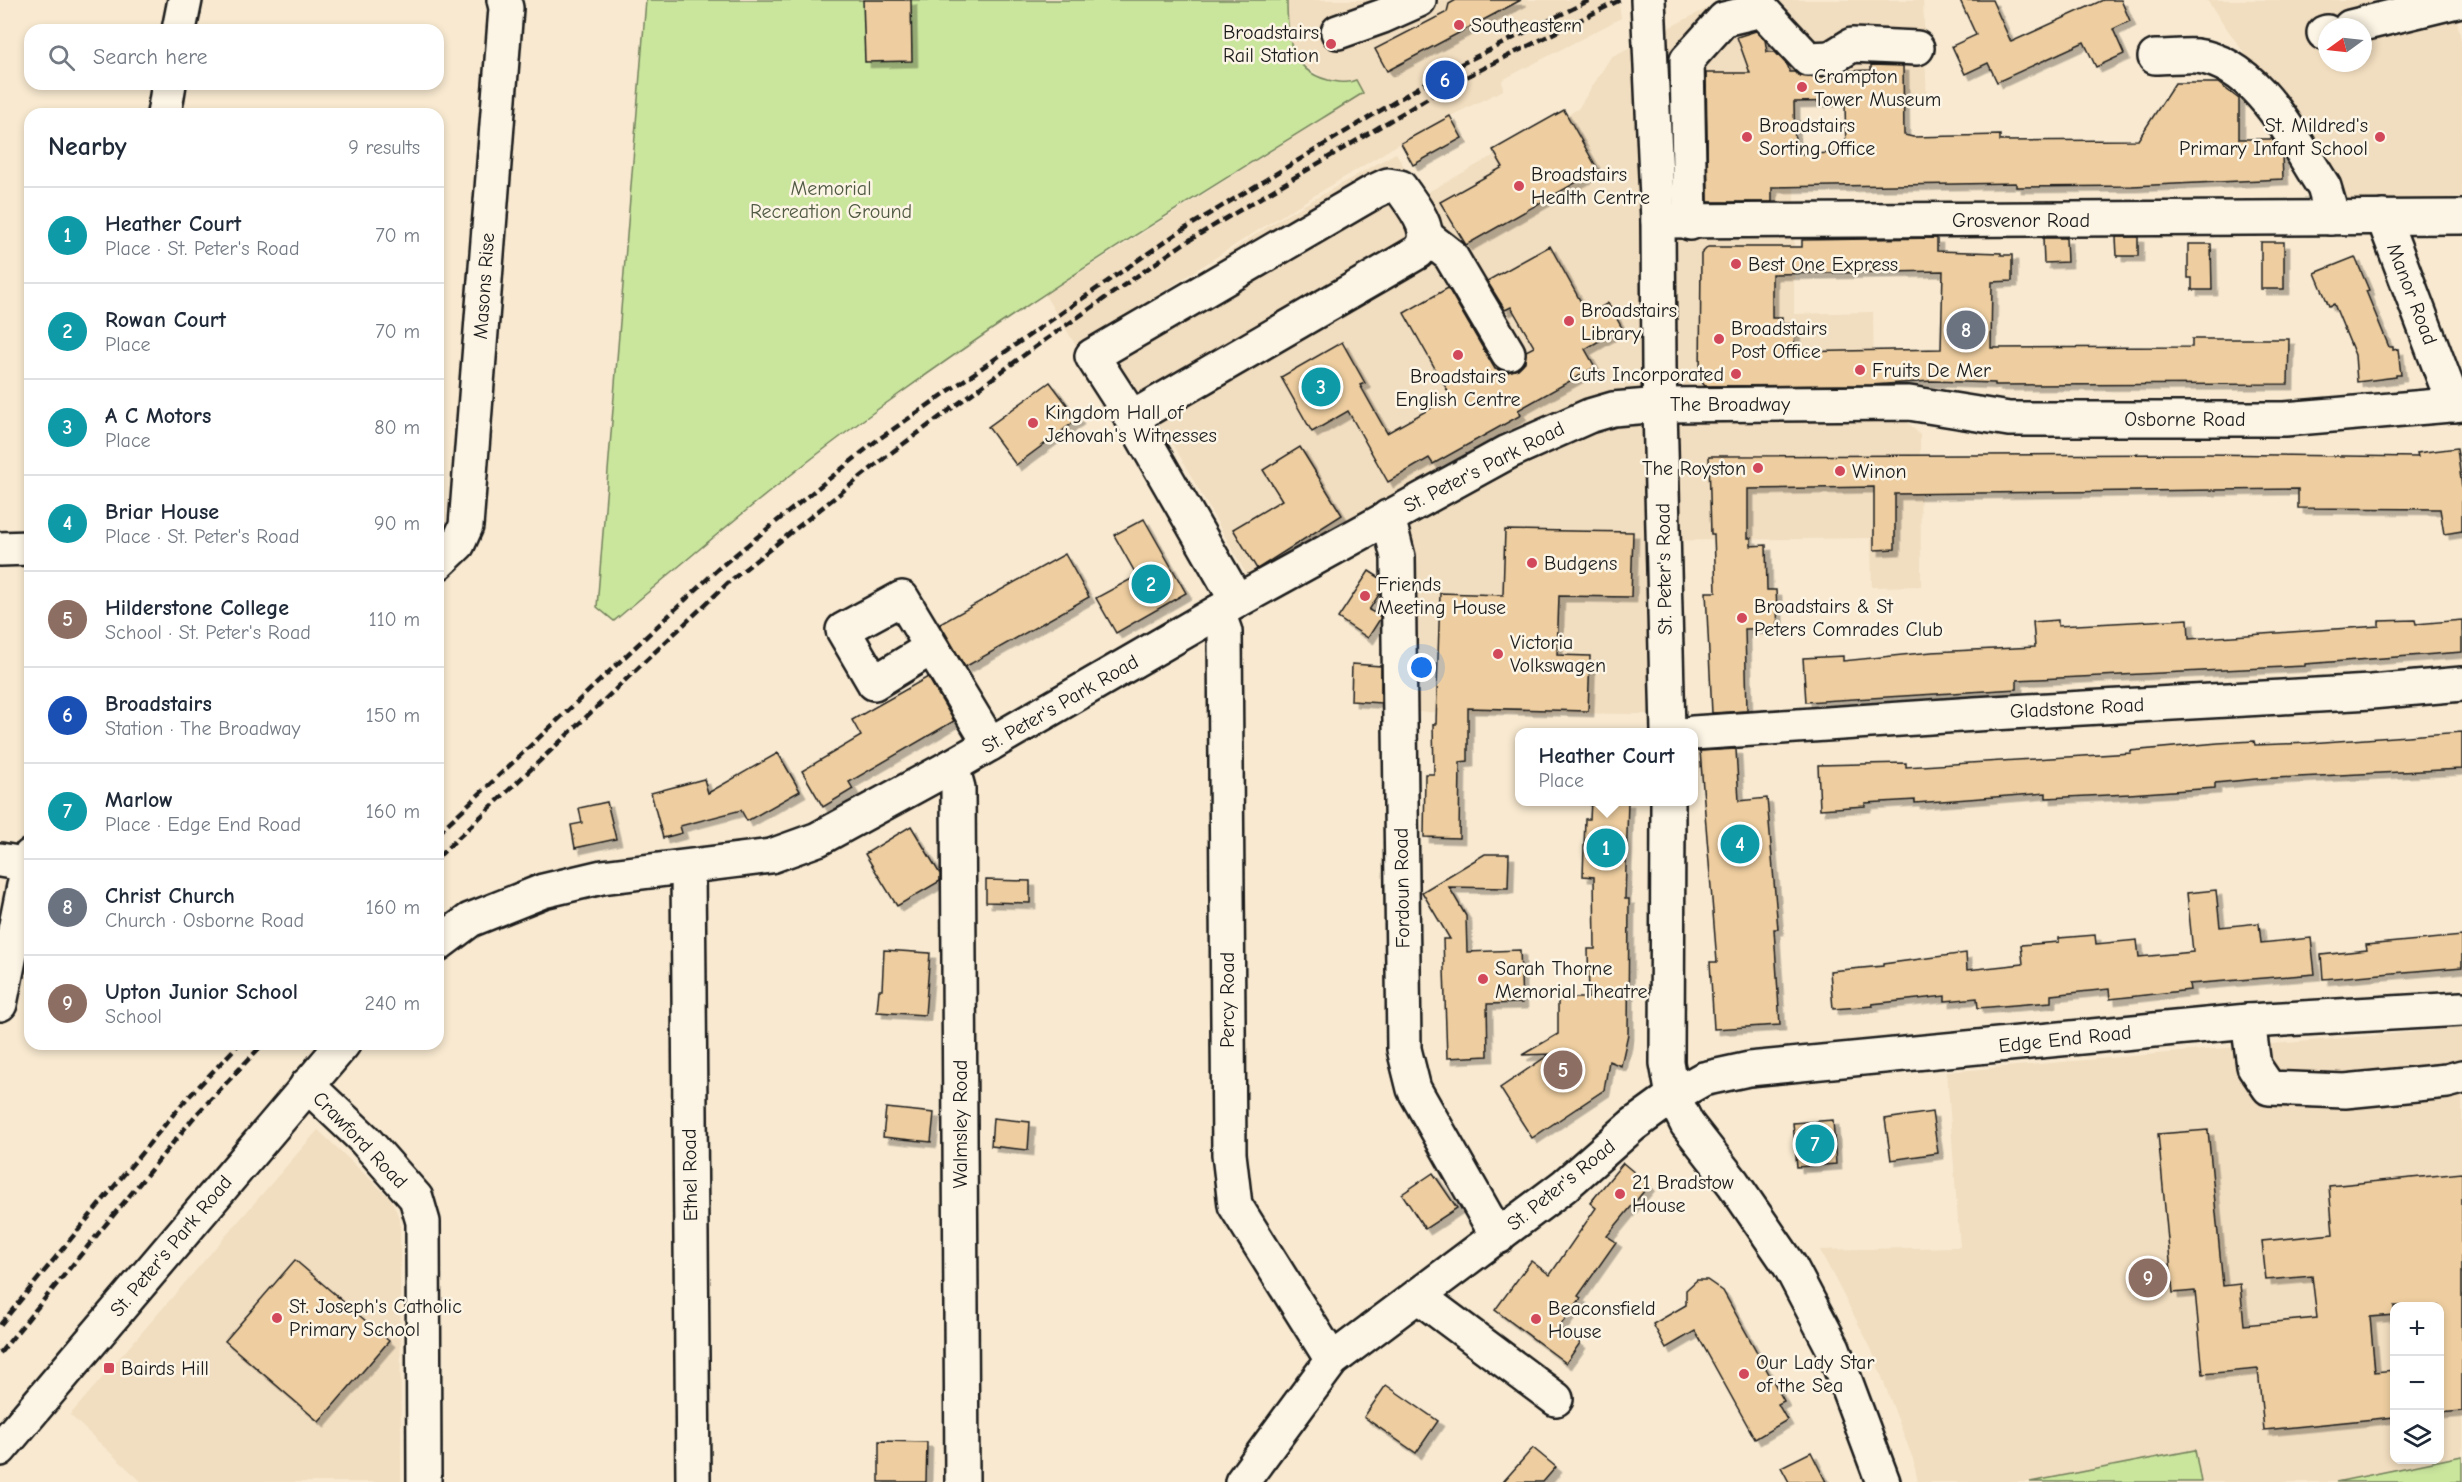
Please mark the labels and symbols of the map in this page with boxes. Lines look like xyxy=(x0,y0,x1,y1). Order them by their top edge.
place label: Southeastern xyxy=(1471,14,1582,37)
marker: Southeastern xyxy=(1452,18,1466,32)
north arrow xyxy=(2318,18,2372,72)
place label: Broadstairs Rail Station xyxy=(1223,21,1319,67)
marker: Broadstairs Rail Station xyxy=(1324,37,1338,51)
pin: 6 xyxy=(1426,58,1464,103)
place label: Crampton Tower Museum xyxy=(1814,65,1941,111)
marker: Crampton Tower Museum xyxy=(1795,80,1809,94)
place label: Broadstairs Sorting Office xyxy=(1759,114,1875,160)
place label: St. Mildred's Primary Infant School xyxy=(2179,114,2368,160)
marker: Broadstairs Sorting Office xyxy=(1740,130,1754,144)
marker: St. Mildred's Primary Infant School xyxy=(2373,130,2387,144)
place label: Broadstairs Health Centre xyxy=(1531,163,1650,209)
park label: Memorial Recreation Ground xyxy=(750,177,912,223)
marker: Broadstairs Health Centre xyxy=(1512,179,1526,193)
street label: Grosvenor Road xyxy=(1952,209,2090,232)
street label: Masons Rise xyxy=(469,232,499,340)
street label: Manor Road xyxy=(2382,240,2442,348)
place label: Best One Express xyxy=(1748,253,1898,276)
marker: Best One Express xyxy=(1729,257,1743,271)
place label: Broadstairs Library xyxy=(1581,299,1677,345)
pin: 8 xyxy=(1946,308,1986,352)
marker: Broadstairs Library xyxy=(1562,314,1576,328)
place label: Broadstairs Post Office xyxy=(1731,317,1827,363)
marker: Broadstairs Post Office xyxy=(1712,332,1726,346)
marker: Broadstairs English Centre xyxy=(1451,348,1465,362)
place label: Fruits De Mer xyxy=(1872,359,1991,382)
place label: Cuts Incorporated xyxy=(1569,363,1724,386)
marker: Fruits De Mer xyxy=(1853,363,1867,377)
pin: 3 xyxy=(1302,364,1340,410)
place label: Broadstairs English Centre xyxy=(1395,365,1521,411)
marker: Cuts Incorporated xyxy=(1729,367,1743,381)
street label: The Broadway xyxy=(1670,393,1790,416)
place label: Kingdom Hall of Jehovah's Witnesses xyxy=(1045,401,1217,447)
street label: Osborne Road xyxy=(2124,408,2246,431)
marker: Kingdom Hall of Jehovah's Witnesses xyxy=(1026,416,1040,430)
street label: St. Peter's Park Road xyxy=(1400,417,1568,517)
place label: The Royston xyxy=(1642,457,1746,480)
place label: Winon xyxy=(1852,460,1907,483)
marker: The Royston xyxy=(1751,461,1765,475)
marker: Winon xyxy=(1833,464,1847,478)
street label: St. Peter's Road xyxy=(1651,503,1677,635)
place label: Budgens xyxy=(1544,552,1617,575)
marker: Budgens xyxy=(1525,556,1539,570)
pin: 2 xyxy=(1132,562,1170,606)
place label: Friends Meeting House xyxy=(1377,573,1506,619)
marker: Friends Meeting House xyxy=(1358,589,1372,603)
place label: Broadstairs & St Peters Comrades Club xyxy=(1754,595,1943,641)
marker: Broadstairs & St Peters Comrades Club xyxy=(1735,611,1749,625)
place label: Victoria Volkswagen xyxy=(1510,631,1606,677)
marker: Victoria Volkswagen xyxy=(1491,647,1505,661)
street label: St. Peter's Park Road xyxy=(978,650,1142,758)
your location xyxy=(1407,653,1436,682)
street label: Gladstone Road xyxy=(2009,693,2145,723)
pin: 4 xyxy=(1720,822,1760,866)
pin: 1 xyxy=(1586,826,1626,870)
street label: Fordoun Road xyxy=(1389,827,1415,949)
street label: Percy Road xyxy=(1216,952,1239,1048)
place label: Sarah Thorne Memorial Theatre xyxy=(1495,957,1648,1003)
marker: Sarah Thorne Memorial Theatre xyxy=(1476,972,1490,986)
street label: Edge End Road xyxy=(1997,1021,2133,1057)
pin: 5 xyxy=(1544,1048,1582,1092)
street label: Walmsley Road xyxy=(949,1060,972,1188)
street label: Crawford Road xyxy=(308,1087,412,1193)
pin: 7 xyxy=(1796,1122,1834,1166)
street label: Ethel Road xyxy=(678,1128,702,1222)
street label: St. Peter's Road xyxy=(1502,1134,1620,1236)
street label: St. Peter's Park Road xyxy=(105,1171,237,1321)
place label: 21 Bradstow House xyxy=(1632,1171,1734,1217)
marker: 21 Bradstow House xyxy=(1613,1187,1627,1201)
pin: 9 xyxy=(2128,1256,2168,1300)
place label: St. Joseph's Catholic Primary School xyxy=(289,1295,462,1341)
place label: Beaconsfield House xyxy=(1548,1297,1656,1343)
marker: St. Joseph's Catholic Primary School xyxy=(270,1311,284,1325)
marker: Beaconsfield House xyxy=(1529,1312,1543,1326)
place label: Our Lady Star of the Sea xyxy=(1756,1351,1874,1397)
place label: Bairds Hill xyxy=(121,1357,209,1380)
marker: Bairds Hill xyxy=(102,1361,116,1375)
marker: Our Lady Star of the Sea xyxy=(1737,1367,1751,1381)

